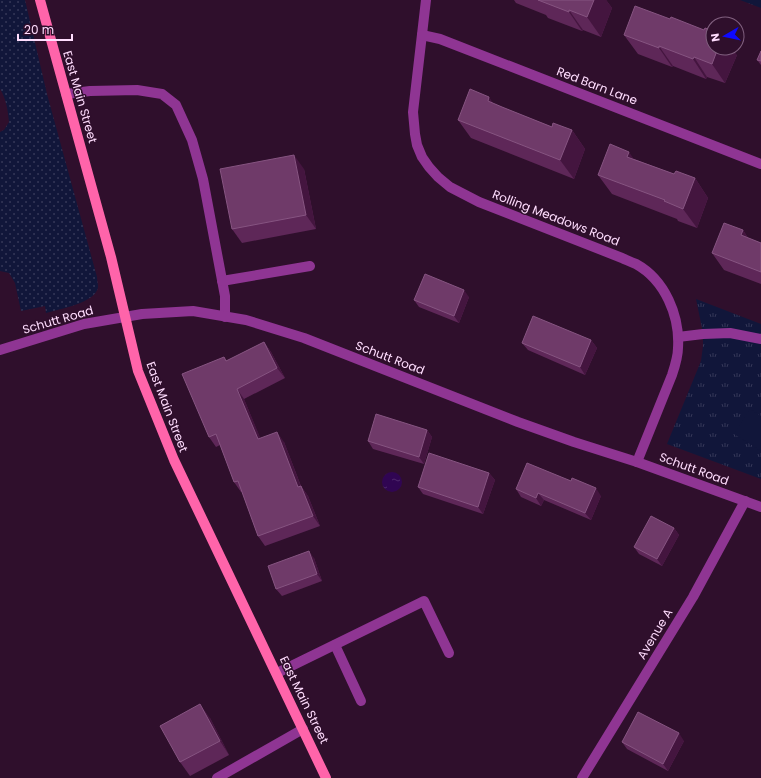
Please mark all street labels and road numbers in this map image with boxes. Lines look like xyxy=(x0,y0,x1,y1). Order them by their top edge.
street label: East Main Street xyxy=(59,49,102,145)
street label: Red Barn Lane xyxy=(554,62,640,109)
street label: Rolling Meadows Road xyxy=(490,185,622,250)
street label: Schutt Road xyxy=(21,301,95,338)
street label: Schutt Road xyxy=(353,337,427,379)
street label: East Main Street xyxy=(142,359,193,454)
street label: Schutt Road xyxy=(657,448,731,489)
street label: Avenue A xyxy=(633,605,676,662)
street label: East Main Street xyxy=(276,653,333,746)

